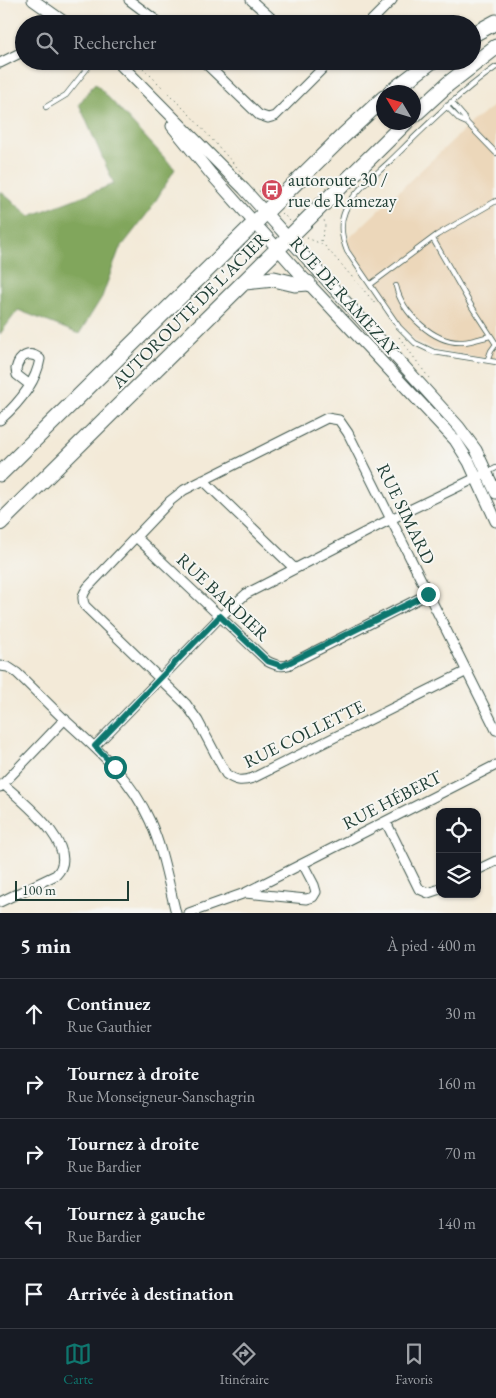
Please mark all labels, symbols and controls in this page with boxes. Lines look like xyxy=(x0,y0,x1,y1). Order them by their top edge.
search box xyxy=(15,15,481,70)
icon: search xyxy=(33,29,61,57)
text: Rechercher xyxy=(73,30,156,55)
north arrow xyxy=(376,85,421,130)
place label: autoroute 30 / rue de Ramezay xyxy=(288,168,397,212)
bus stop icon: autoroute 30 / rue de Ramezay xyxy=(260,178,284,202)
street label: AUTOROUTE DE L'ACIER xyxy=(106,226,273,393)
street label: RUE DE RAMEZAY xyxy=(285,232,405,361)
street label: RUE SIMARD xyxy=(372,460,441,568)
street label: RUE BARDIER xyxy=(172,548,275,646)
route end xyxy=(417,583,440,606)
street label: RUE COLLETTE xyxy=(239,694,368,773)
route start xyxy=(104,756,127,779)
street label: RUE HÉBERT xyxy=(338,764,446,834)
map controls xyxy=(436,808,481,898)
button: locate xyxy=(436,808,481,853)
button: layers xyxy=(436,853,481,898)
scale bar xyxy=(15,878,129,901)
text: 100 m xyxy=(22,881,56,899)
text: 5 min xyxy=(20,932,71,959)
text: À pied · 400 m xyxy=(387,935,476,956)
text: Continuez xyxy=(67,991,151,1016)
icon: ahead xyxy=(20,1000,48,1028)
text: 30 m xyxy=(445,1003,476,1024)
text: Rue Gauthier xyxy=(67,1016,152,1037)
text: Tournez à droite xyxy=(67,1061,199,1086)
icon: right xyxy=(20,1070,48,1098)
text: 160 m xyxy=(437,1073,476,1094)
text: Rue Monseigneur-Sanschagrin xyxy=(67,1086,255,1107)
text: Tournez à droite xyxy=(67,1131,199,1156)
icon: right xyxy=(20,1140,48,1168)
text: 70 m xyxy=(445,1143,476,1164)
text: Rue Bardier xyxy=(67,1156,141,1177)
text: Tournez à gauche xyxy=(67,1201,205,1226)
icon: left xyxy=(20,1210,48,1238)
text: 140 m xyxy=(437,1213,476,1234)
text: Rue Bardier xyxy=(67,1226,141,1247)
icon: arrive xyxy=(20,1280,48,1308)
text: Arrivée à destination xyxy=(67,1281,234,1306)
tab: Carte xyxy=(63,1340,93,1388)
tab: Itinéraire xyxy=(220,1340,269,1388)
tab: Favoris xyxy=(395,1340,433,1388)

